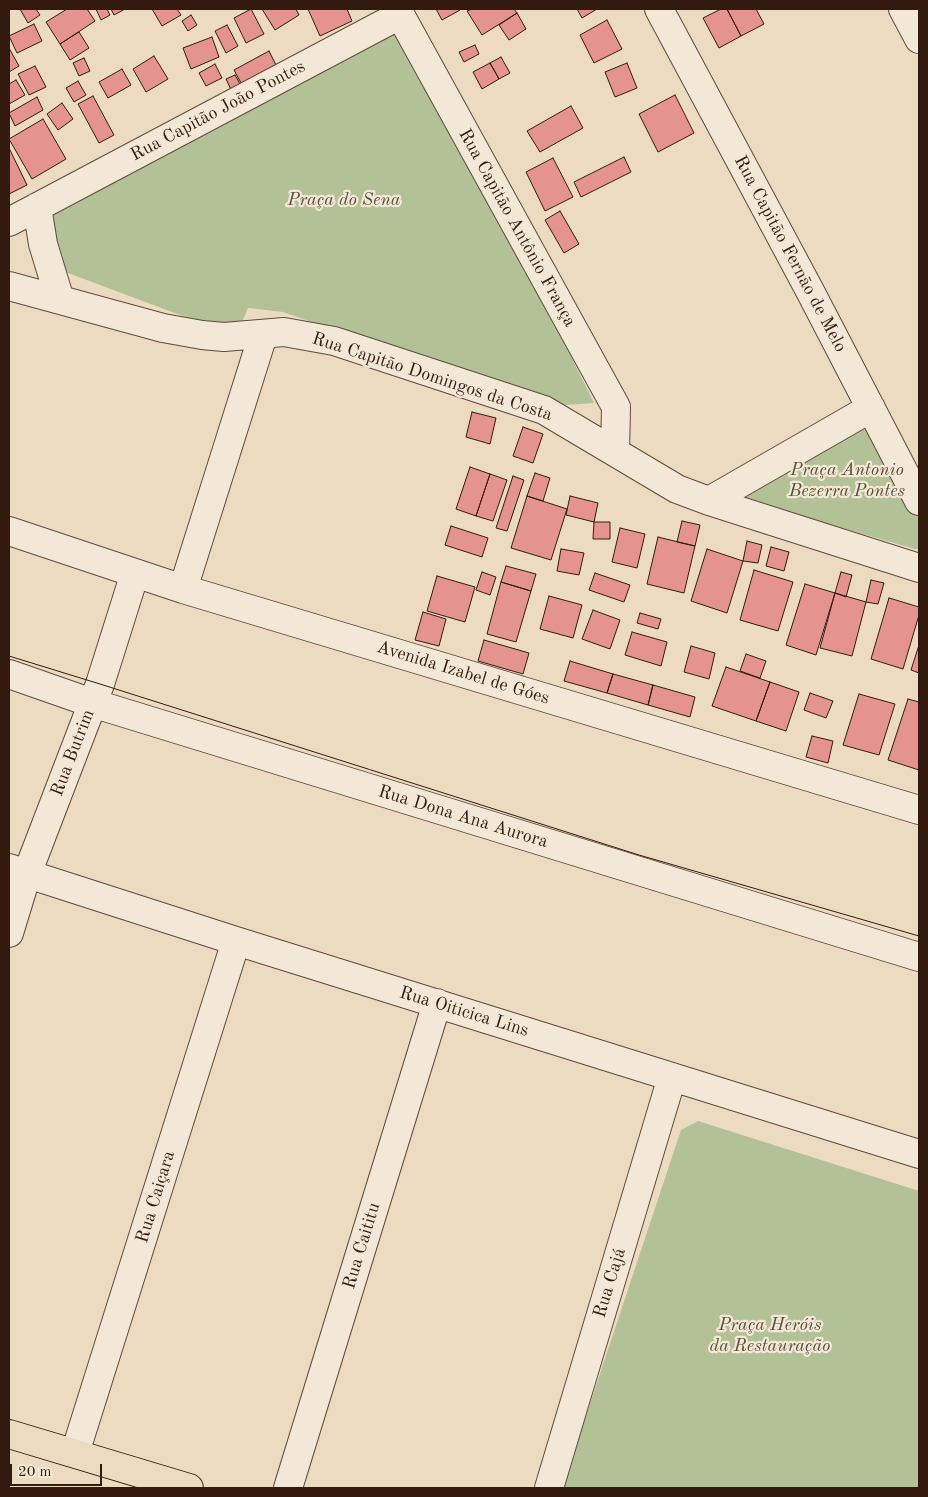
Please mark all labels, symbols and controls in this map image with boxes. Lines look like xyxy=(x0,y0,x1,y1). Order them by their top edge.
street label: Rua Capitão João Pontes xyxy=(127,56,309,166)
street label: Rua Capitão Antônio França xyxy=(454,125,580,331)
street label: Rua Capitão Fernão de Melo xyxy=(729,152,851,356)
park label: Praça do Sena xyxy=(288,189,400,211)
street label: Rua Capitão Domingos da Costa xyxy=(309,328,555,426)
park label: Praça Antonio Bezerra Pontes xyxy=(789,459,905,502)
street label: Avenida Izabel de Góes xyxy=(374,636,552,710)
street label: Rua Butrim xyxy=(47,707,99,799)
street label: Rua Dona Ana Aurora xyxy=(375,781,551,853)
street label: Rua Oiticica Lins xyxy=(397,982,531,1042)
street label: Rua Caiçara xyxy=(132,1148,180,1246)
street label: Rua Caititu xyxy=(339,1200,385,1292)
street label: Rua Cajá xyxy=(589,1245,631,1321)
park label: Praça Heróis da Restauração xyxy=(710,1314,830,1356)
scale bar xyxy=(12,1454,105,1486)
text: 20 m xyxy=(18,1465,52,1480)

